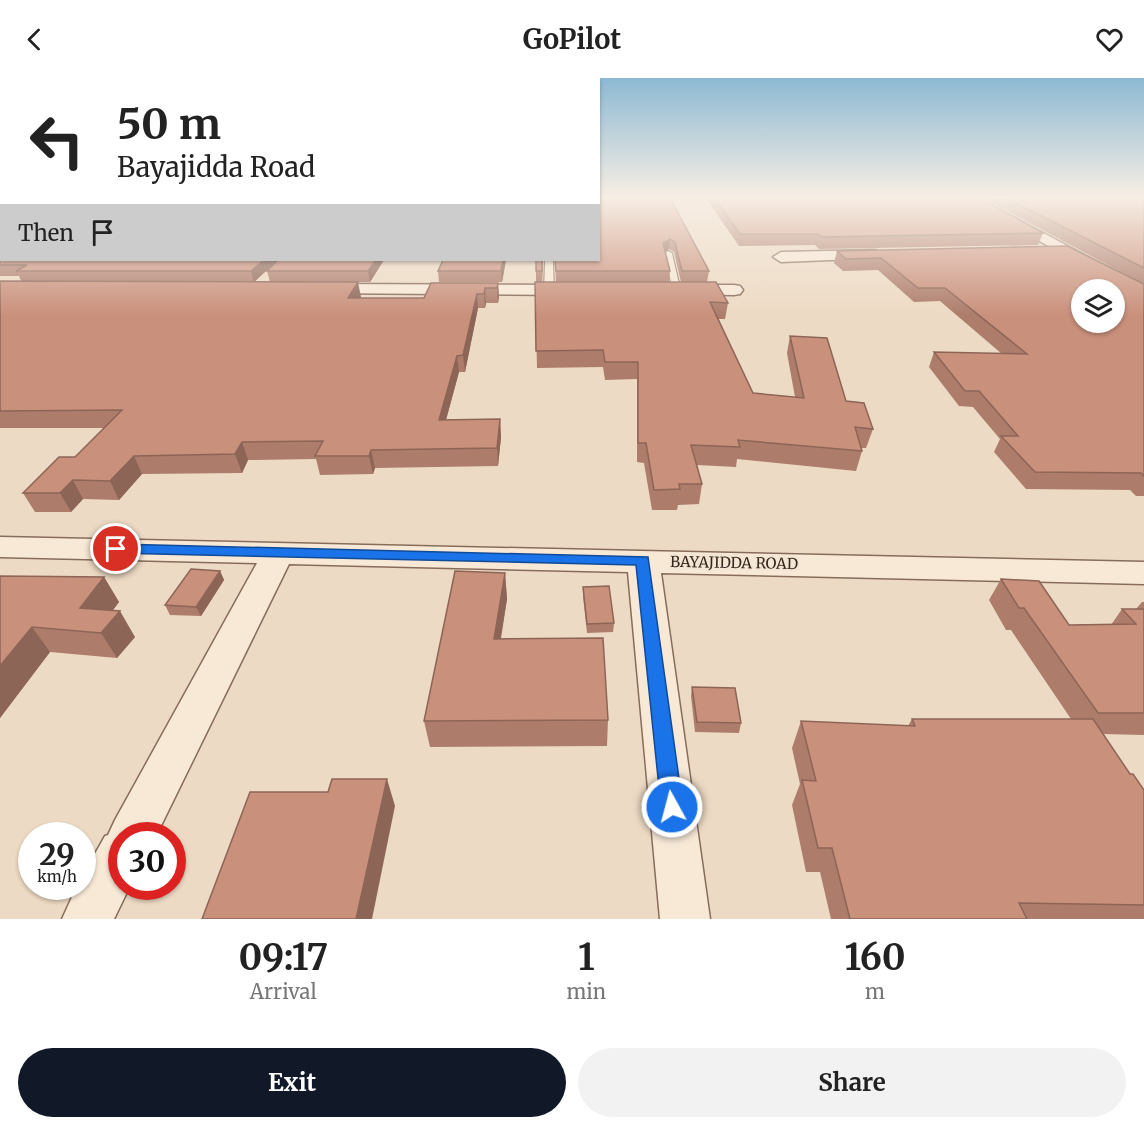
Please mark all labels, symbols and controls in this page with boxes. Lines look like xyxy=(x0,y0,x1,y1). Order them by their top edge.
text: GoPilot xyxy=(523,22,621,56)
icon: back xyxy=(18,23,51,56)
icon: heart xyxy=(1093,23,1126,56)
text: 50 m xyxy=(117,98,221,150)
icon: left xyxy=(18,102,96,180)
text: Bayajidda Road xyxy=(117,150,315,184)
icon: arrive xyxy=(86,216,119,249)
text: Then xyxy=(18,219,74,247)
map controls xyxy=(1071,279,1125,333)
button: layers xyxy=(1071,279,1125,333)
pin xyxy=(90,523,141,574)
icon: arrive xyxy=(99,532,132,565)
street label: BAYAJIDDA ROAD xyxy=(670,552,798,573)
position arrow xyxy=(640,775,704,839)
speed limit sign: 30 xyxy=(108,822,186,900)
text: 29 xyxy=(39,835,75,873)
text: km/h xyxy=(37,867,77,886)
text: 09:17 xyxy=(238,935,328,980)
text: 1 xyxy=(578,935,595,980)
text: 160 xyxy=(844,935,906,980)
text: Arrival xyxy=(250,979,317,1004)
text: min xyxy=(566,979,606,1004)
text: m xyxy=(865,979,885,1004)
button: Exit xyxy=(18,1048,566,1117)
button: Share xyxy=(578,1048,1126,1117)

